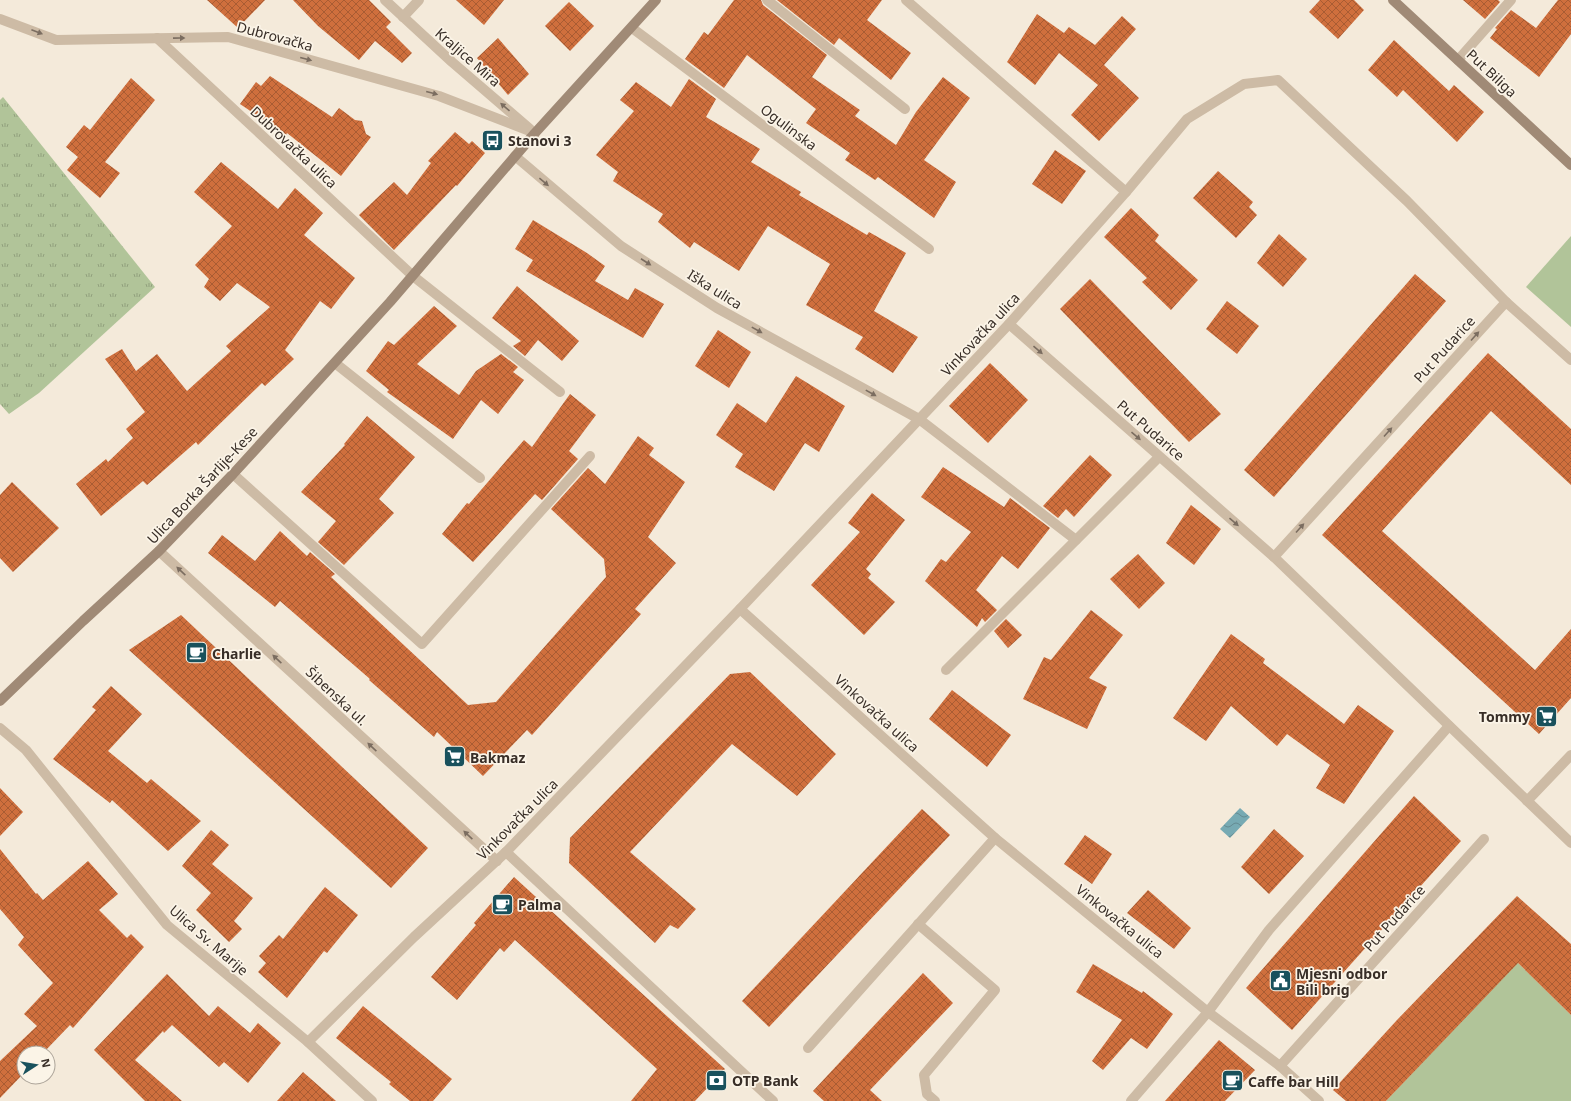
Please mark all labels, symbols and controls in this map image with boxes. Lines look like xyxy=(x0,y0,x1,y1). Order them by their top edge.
street label: Dubrovačka xyxy=(235,17,315,55)
street label: Kraljice Mira xyxy=(431,23,505,91)
one-way arrow xyxy=(31,30,43,36)
one-way arrow xyxy=(173,35,186,41)
street label: Put Biliga xyxy=(1463,45,1521,101)
one-way arrow xyxy=(300,56,312,62)
one-way arrow xyxy=(425,91,438,97)
street label: Ogulinska xyxy=(757,100,821,154)
street label: Dubrovačka ulica xyxy=(246,102,342,192)
one-way arrow xyxy=(500,103,511,112)
bus stop icon: Stanovi 3 xyxy=(480,127,506,153)
place label: Stanovi 3 xyxy=(508,131,572,150)
one-way arrow xyxy=(539,177,550,186)
one-way arrow xyxy=(641,258,651,266)
street label: Iška ulica xyxy=(684,265,746,313)
street label: Vinkovačka ulica xyxy=(936,288,1024,380)
street label: Put Pudarice xyxy=(1409,312,1479,386)
one-way arrow xyxy=(751,327,763,333)
one-way arrow xyxy=(1470,331,1480,341)
one-way arrow xyxy=(1034,345,1043,354)
one-way arrow xyxy=(865,390,877,396)
street label: Put Pudarice xyxy=(1113,395,1189,465)
street label: Ulica Borka Šarlije-Kese xyxy=(143,422,261,548)
one-way arrow xyxy=(1383,427,1392,437)
one-way arrow xyxy=(1131,431,1141,441)
one-way arrow xyxy=(1228,517,1239,526)
one-way arrow xyxy=(1296,523,1305,534)
one-way arrow xyxy=(176,566,186,576)
cafe icon: Charlie xyxy=(184,640,210,666)
place label: Charlie xyxy=(212,644,261,663)
one-way arrow xyxy=(272,655,281,664)
street label: Šibenska ul. xyxy=(302,662,372,730)
street label: Vinkovačka ulica xyxy=(831,670,923,756)
supermarket icon: Tommy xyxy=(1533,703,1559,729)
place label: Tommy xyxy=(1479,707,1530,726)
one-way arrow xyxy=(367,742,377,751)
supermarket icon: Bakmaz xyxy=(442,744,468,770)
place label: Bakmaz xyxy=(470,748,525,767)
street label: Vinkovačka ulica xyxy=(472,774,562,864)
one-way arrow xyxy=(463,830,473,839)
street label: Vinkovačka ulica xyxy=(1072,880,1168,962)
street label: Put Pudarice xyxy=(1359,881,1429,955)
cafe icon: Palma xyxy=(490,891,516,917)
place label: Palma xyxy=(518,895,561,914)
street label: Ulica Sv. Marije xyxy=(165,900,253,980)
place label: Mjesni odbor Bili brig xyxy=(1296,964,1388,999)
public building icon: Mjesni odbor Bili brig xyxy=(1267,968,1293,994)
north arrow xyxy=(16,1045,56,1085)
text: N xyxy=(38,1057,55,1069)
bank icon: OTP Bank xyxy=(703,1067,729,1093)
cafe icon: Caffe bar Hill xyxy=(1219,1068,1245,1094)
place label: OTP Bank xyxy=(732,1071,799,1090)
place label: Caffe bar Hill xyxy=(1248,1072,1339,1091)

